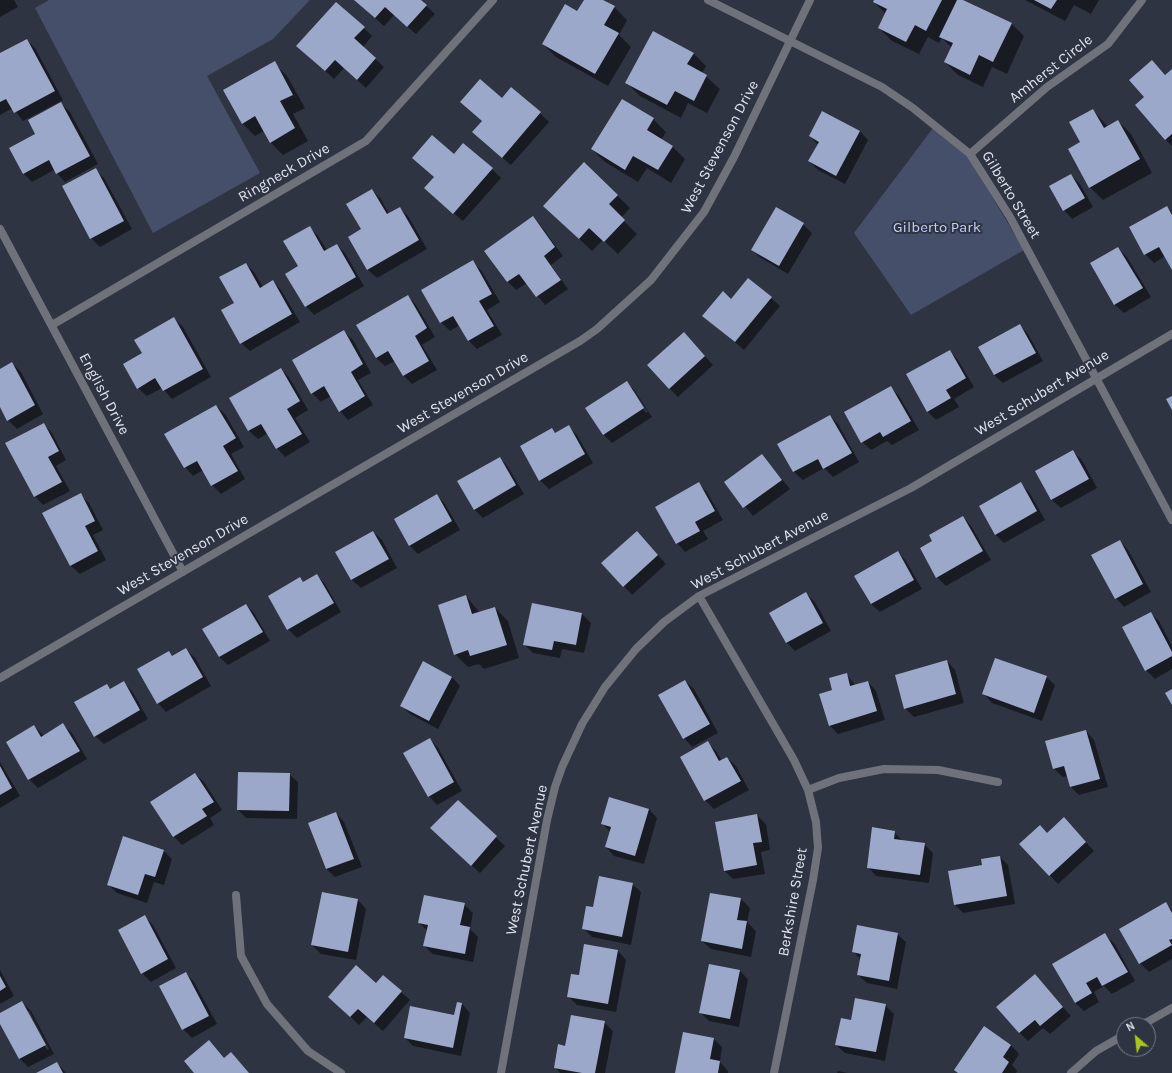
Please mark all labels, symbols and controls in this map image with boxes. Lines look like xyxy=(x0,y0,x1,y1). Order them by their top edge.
street label: Amherst Circle xyxy=(1006,31,1096,107)
street label: West Stevenson Drive xyxy=(677,77,763,217)
street label: Ringneck Drive xyxy=(235,140,333,206)
street label: Gilberto Street xyxy=(978,148,1044,242)
park label: Gilberto Park xyxy=(893,219,981,237)
street label: West Schubert Avenue xyxy=(972,346,1112,440)
street label: West Stevenson Drive xyxy=(394,348,532,438)
street label: English Drive xyxy=(75,350,133,438)
street label: West Schubert Avenue xyxy=(688,506,832,594)
street label: West Stevenson Drive xyxy=(114,510,252,600)
street label: West Schubert Avenue xyxy=(502,783,552,937)
street label: Berkshire Street xyxy=(775,846,811,958)
north arrow xyxy=(1116,1017,1156,1057)
text: N xyxy=(1124,1019,1137,1034)

